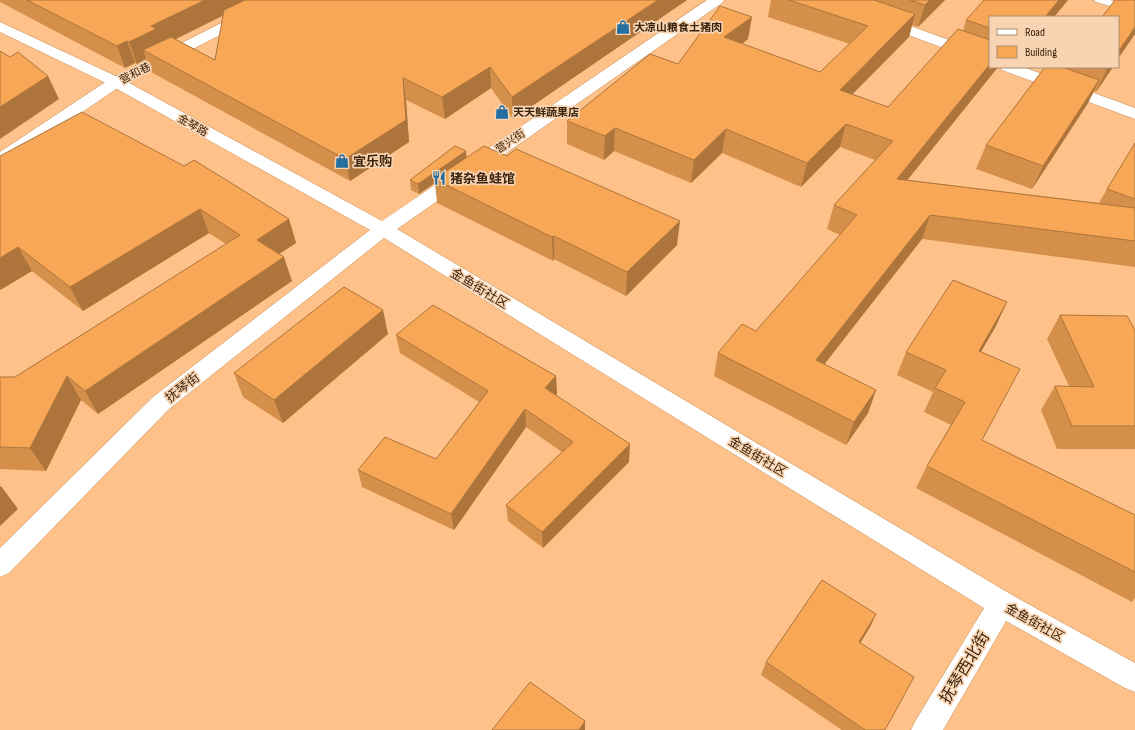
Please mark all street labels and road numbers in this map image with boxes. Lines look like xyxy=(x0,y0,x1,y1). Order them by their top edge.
street label: 营和巷 xyxy=(118,60,153,87)
street label: 金琴路 xyxy=(175,112,210,139)
street label: 营兴街 xyxy=(493,127,528,156)
street label: 金鱼街社区 xyxy=(448,265,511,312)
street label: 抚琴街 xyxy=(162,369,203,406)
street label: 金鱼街社区 xyxy=(726,433,789,480)
street label: 金鱼街社区 xyxy=(1002,600,1067,646)
street label: 抚琴西北街 xyxy=(937,629,994,707)

